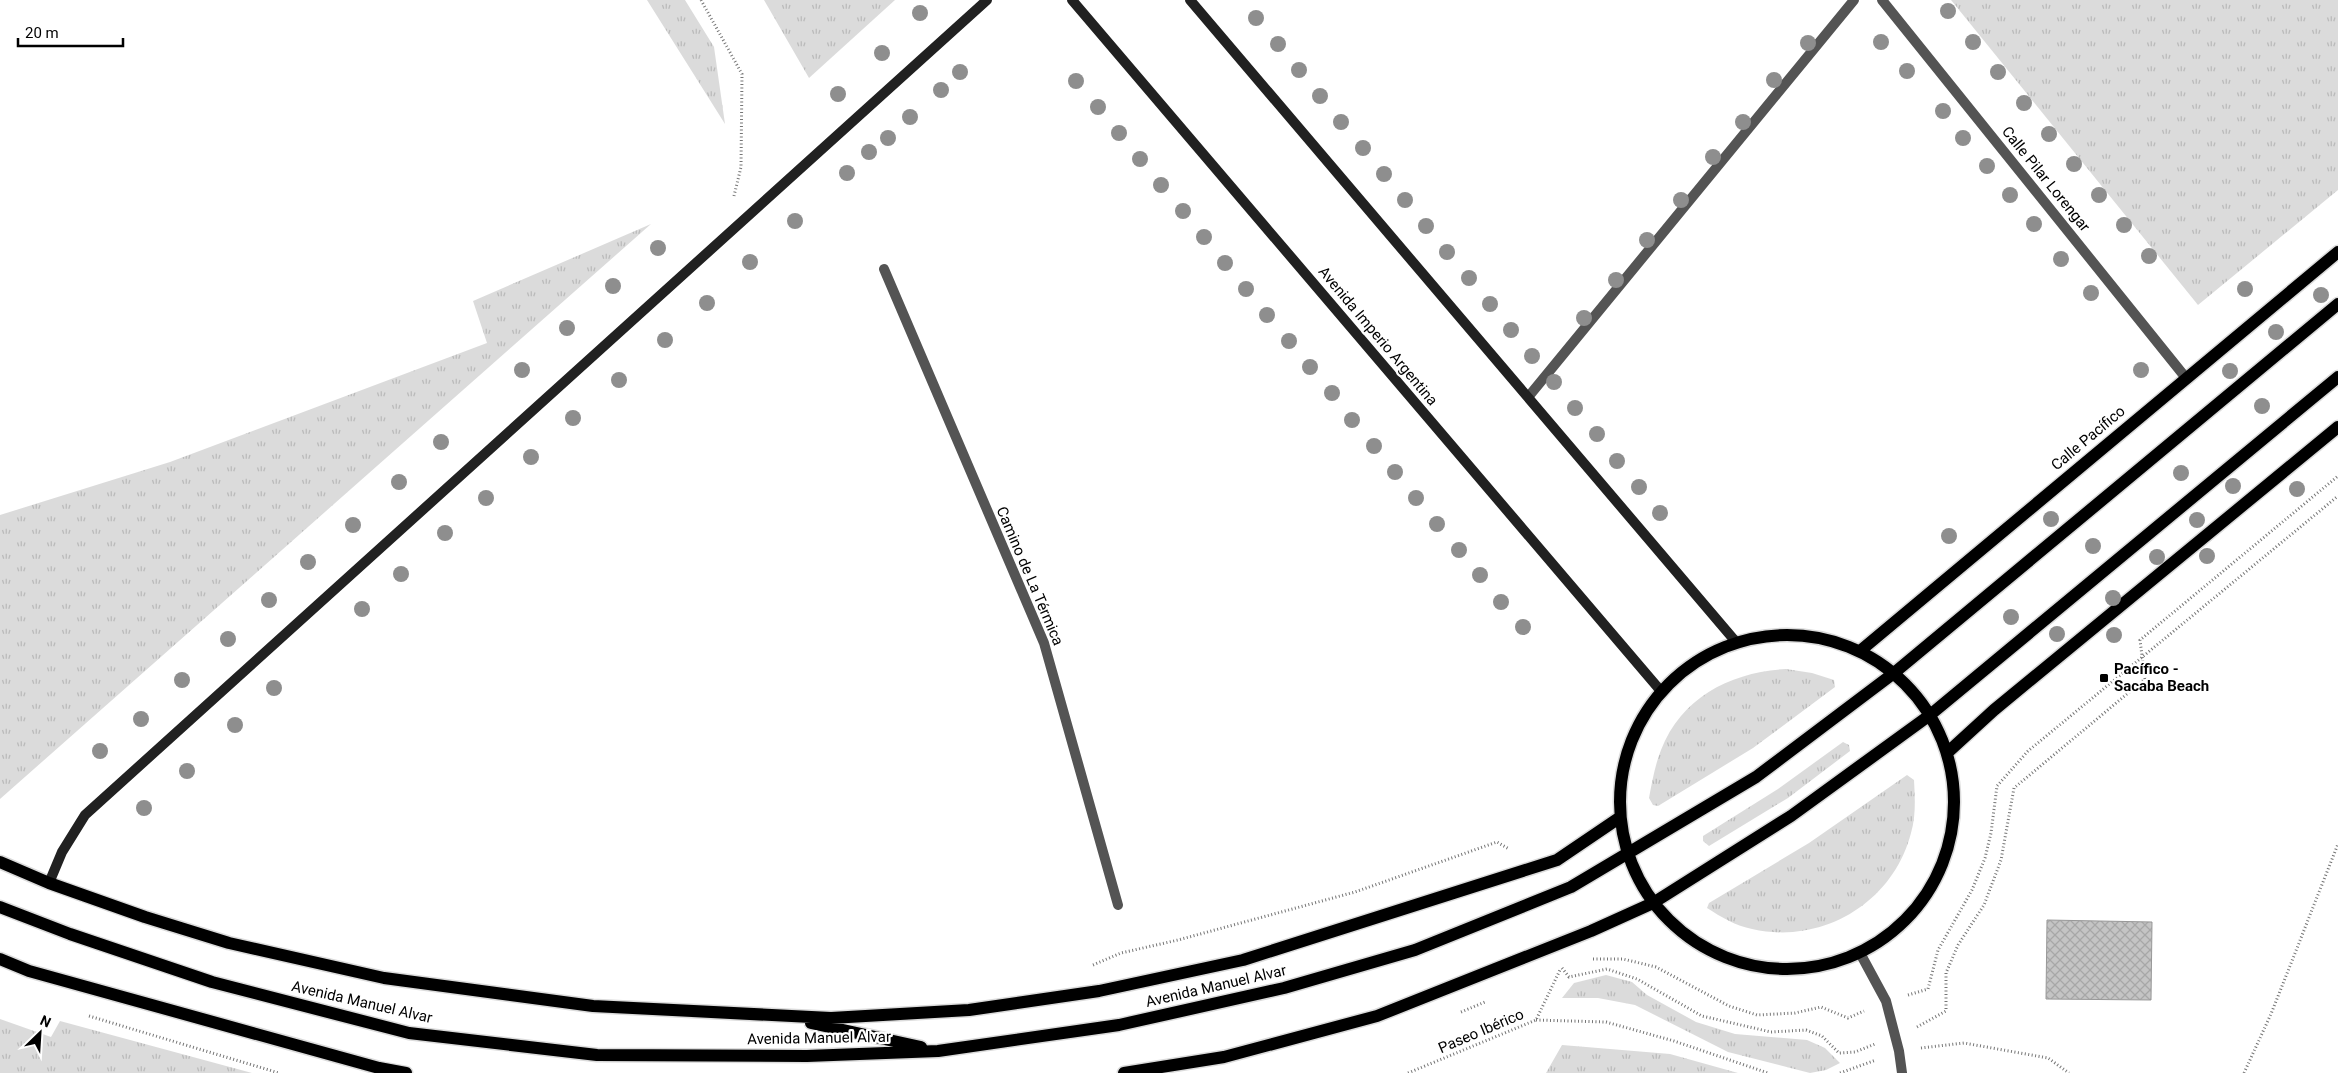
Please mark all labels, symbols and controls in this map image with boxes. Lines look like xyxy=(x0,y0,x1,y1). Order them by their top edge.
scale bar xyxy=(18,15,122,47)
text: 20 m xyxy=(25,24,59,42)
street label: Calle Pilar Lorengar xyxy=(1998,123,2094,235)
street label: Avenida Imperio Argentina xyxy=(1315,263,1441,409)
street label: Calle Pacífico xyxy=(2047,402,2129,474)
street label: Camino de La Térmica xyxy=(993,504,1067,648)
place label: Pacífico - Sacaba Beach xyxy=(2114,660,2209,695)
marker: Pacífico - Sacaba Beach xyxy=(2098,672,2110,684)
street label: Avenida Manuel Alvar xyxy=(1144,961,1288,1011)
street label: Avenida Manuel Alvar xyxy=(290,977,434,1027)
street label: Paseo Ibérico xyxy=(1436,1005,1526,1057)
north arrow xyxy=(15,1008,65,1058)
text: N xyxy=(38,1012,53,1031)
street label: Avenida Manuel Alvar xyxy=(747,1028,891,1048)

